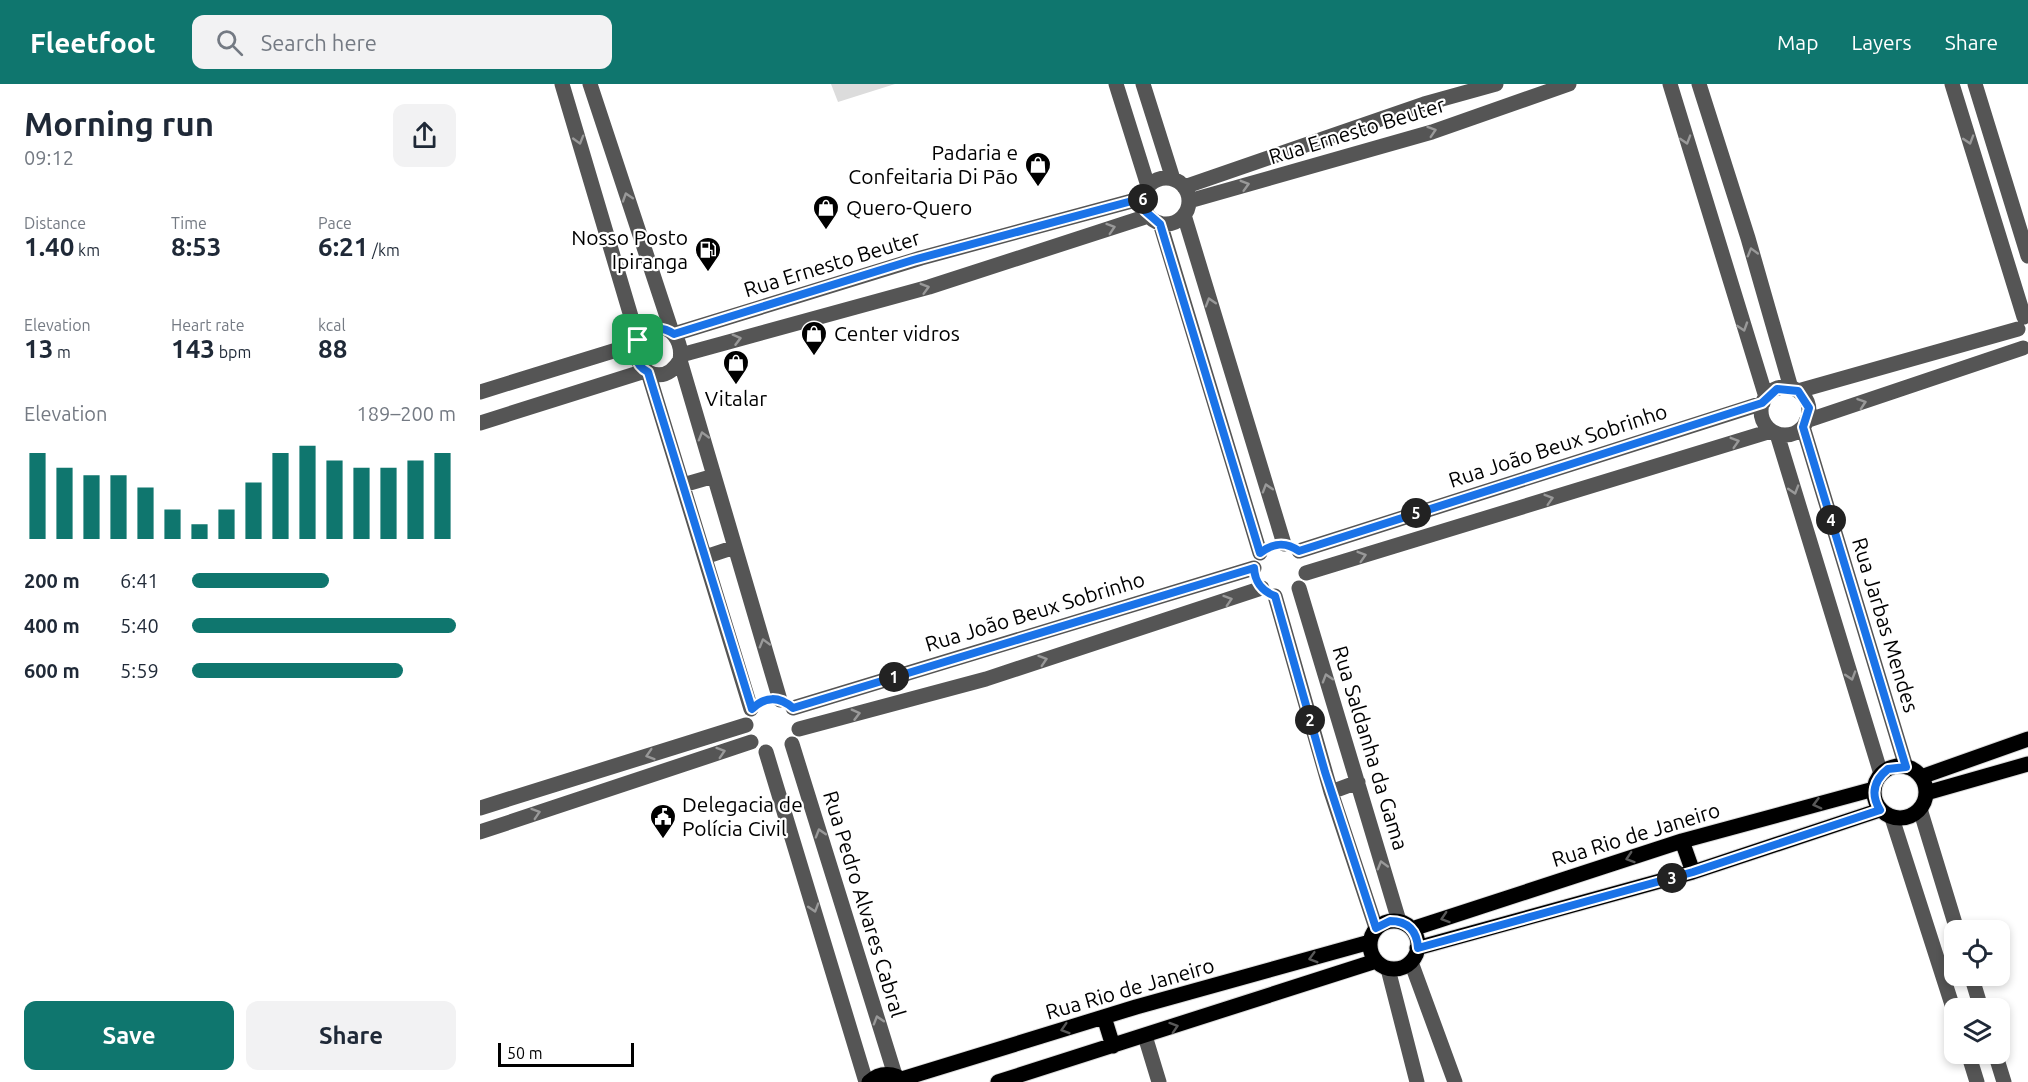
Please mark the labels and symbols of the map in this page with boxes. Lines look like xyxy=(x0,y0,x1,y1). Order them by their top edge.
street label: Rua Ernesto Beuter xyxy=(1266,92,1448,168)
one-way arrow xyxy=(1426,126,1437,138)
one-way arrow xyxy=(572,134,584,145)
one-way arrow xyxy=(1679,134,1691,145)
one-way arrow xyxy=(1962,134,1974,145)
place label: Padaria e Confeitaria Di Pão xyxy=(848,140,1018,188)
shop icon: Padaria e Confeitaria Di Pão xyxy=(1023,150,1053,188)
one-way arrow xyxy=(1239,180,1250,192)
pin: 6 xyxy=(1128,184,1158,214)
one-way arrow xyxy=(622,192,634,203)
shop icon: Quero-Quero xyxy=(811,193,841,231)
place label: Quero-Quero xyxy=(846,195,972,219)
one-way arrow xyxy=(1105,223,1116,236)
place label: Nosso Posto Ipiranga xyxy=(571,225,688,273)
street label: Rua Ernesto Beuter xyxy=(741,225,923,301)
fuel station icon: Nosso Posto Ipiranga xyxy=(693,235,723,273)
one-way arrow xyxy=(1747,247,1759,257)
one-way arrow xyxy=(919,283,930,295)
one-way arrow xyxy=(1205,297,1217,307)
pin xyxy=(612,314,663,365)
shop icon: Center vidros xyxy=(799,319,829,357)
place label: Center vidros xyxy=(834,321,960,345)
one-way arrow xyxy=(1736,321,1748,332)
one-way arrow xyxy=(732,334,742,347)
shop icon: Vitalar xyxy=(721,348,751,386)
place label: Vitalar xyxy=(705,386,767,410)
one-way arrow xyxy=(1856,397,1867,410)
street label: Rua João Beux Sobrinho xyxy=(1445,398,1670,492)
one-way arrow xyxy=(698,431,710,442)
one-way arrow xyxy=(1729,437,1740,449)
one-way arrow xyxy=(1262,483,1274,494)
one-way arrow xyxy=(1787,484,1799,495)
one-way arrow xyxy=(1543,494,1554,506)
pin: 5 xyxy=(1401,498,1431,528)
pin: 4 xyxy=(1816,505,1846,535)
street label: Rua Jarbas Mendes xyxy=(1848,534,1924,715)
one-way arrow xyxy=(1356,551,1367,563)
street label: Rua João Beux Sobrinho xyxy=(922,566,1147,656)
one-way arrow xyxy=(1222,594,1233,607)
one-way arrow xyxy=(759,639,771,649)
street label: Rua Saldanha da Gama xyxy=(1328,643,1413,853)
one-way arrow xyxy=(1037,655,1048,667)
pin: 1 xyxy=(879,662,909,692)
one-way arrow xyxy=(1844,670,1856,681)
one-way arrow xyxy=(1322,673,1334,684)
pin: 2 xyxy=(1295,705,1325,735)
one-way arrow xyxy=(850,709,861,721)
one-way arrow xyxy=(715,747,726,759)
one-way arrow xyxy=(645,748,656,760)
street label: Rua Pedro Alvares Cabral xyxy=(819,788,911,1020)
place label: Delegacia de Polícia Civil xyxy=(682,792,803,840)
street label: Rua Rio de Janeiro xyxy=(1549,797,1723,871)
one-way arrow xyxy=(1813,797,1823,809)
public building icon: Delegacia de Polícia Civil xyxy=(648,802,678,840)
one-way arrow xyxy=(530,808,540,821)
one-way arrow xyxy=(815,828,827,839)
one-way arrow xyxy=(1625,851,1636,863)
one-way arrow xyxy=(1377,860,1390,870)
pin: 3 xyxy=(1657,863,1687,893)
one-way arrow xyxy=(806,902,819,913)
one-way arrow xyxy=(1440,911,1451,923)
one-way arrow xyxy=(1309,951,1319,963)
street label: Rua Rio de Janeiro xyxy=(1042,952,1217,1024)
one-way arrow xyxy=(873,1015,885,1026)
one-way arrow xyxy=(1168,1021,1179,1034)
one-way arrow xyxy=(1061,1022,1071,1034)
scale bar xyxy=(498,1040,634,1068)

